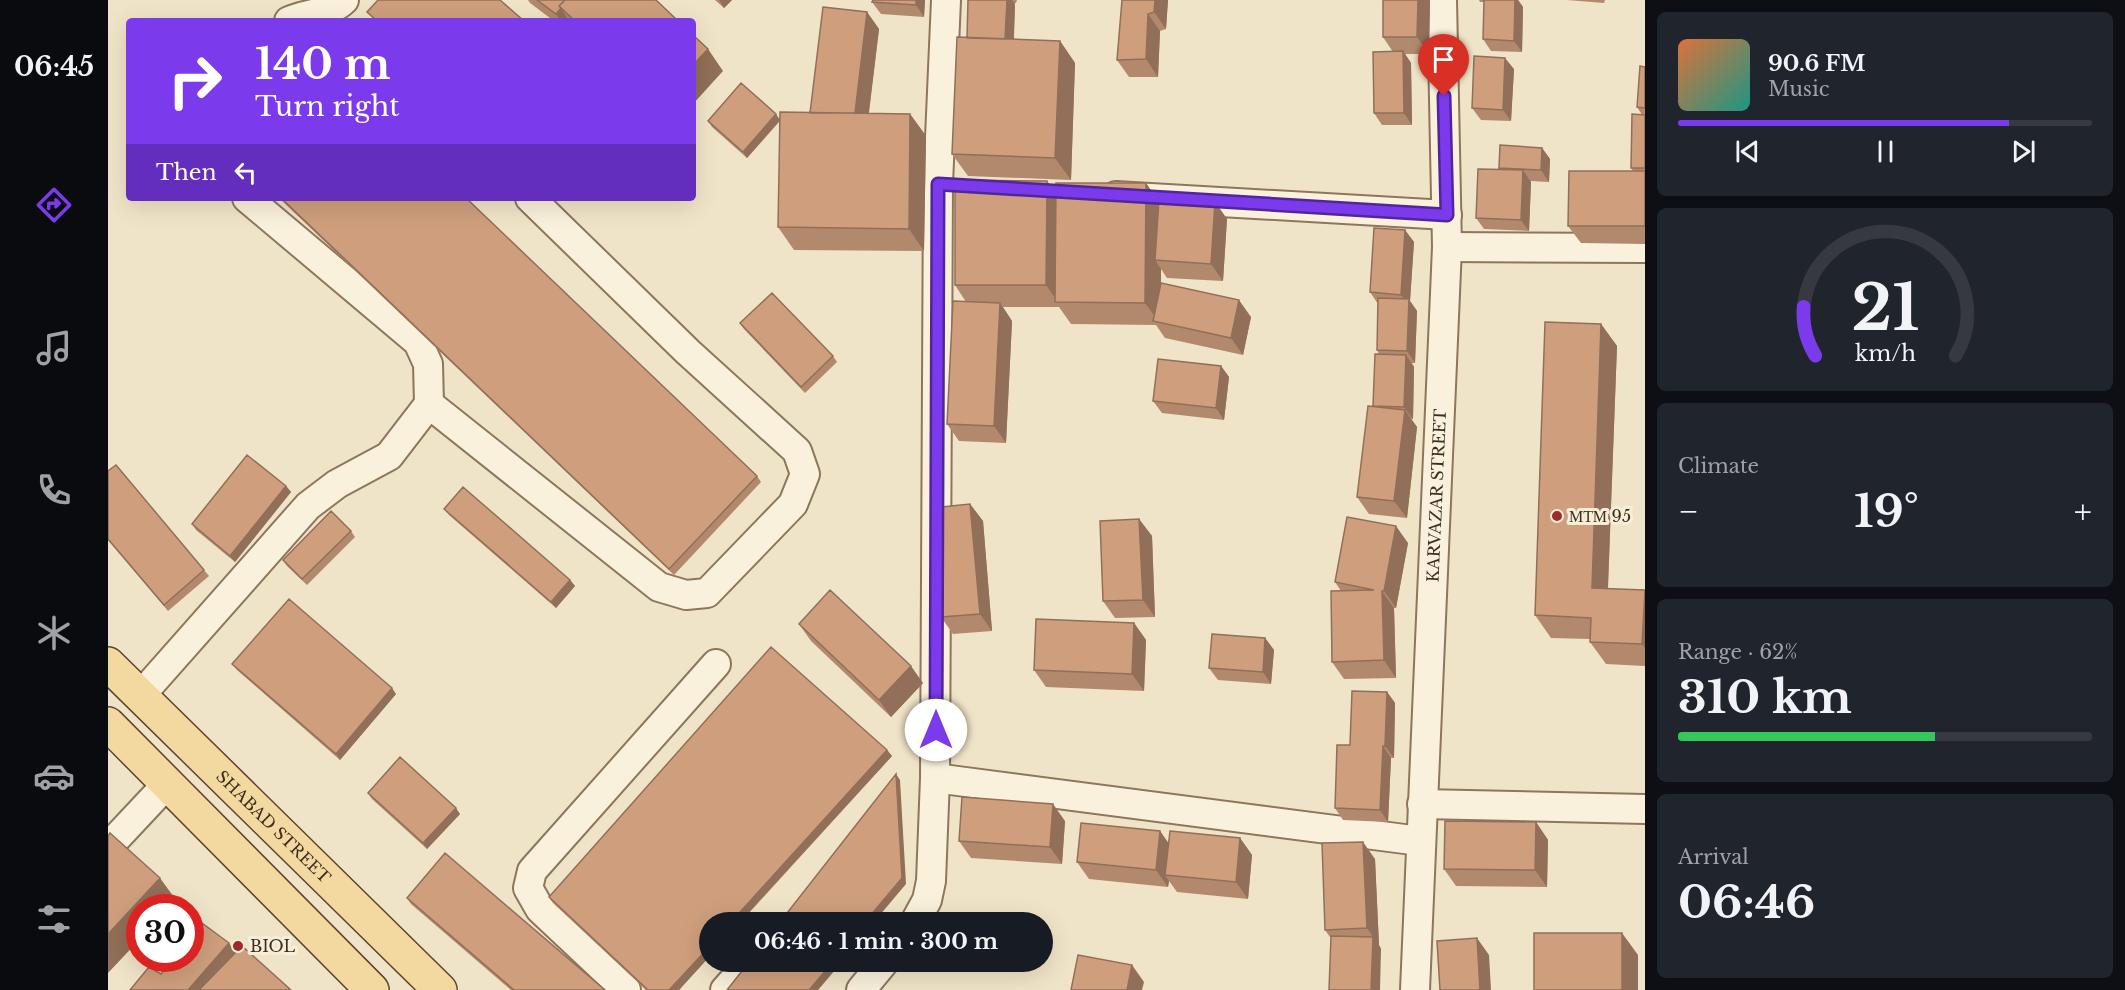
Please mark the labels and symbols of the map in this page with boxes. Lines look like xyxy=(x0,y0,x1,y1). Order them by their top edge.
pin xyxy=(1418,34,1469,96)
street label: KARVAZAR STREET xyxy=(1423,408,1450,583)
place label: МТМ 95 xyxy=(1569,506,1631,526)
marker: МТМ 95 xyxy=(1550,509,1564,523)
position arrow xyxy=(904,698,968,762)
street label: SHABAD STREET xyxy=(212,766,335,887)
speed limit sign: 30 xyxy=(126,894,204,972)
place label: BIOL xyxy=(250,936,296,956)
marker: BIOL xyxy=(231,939,245,953)

